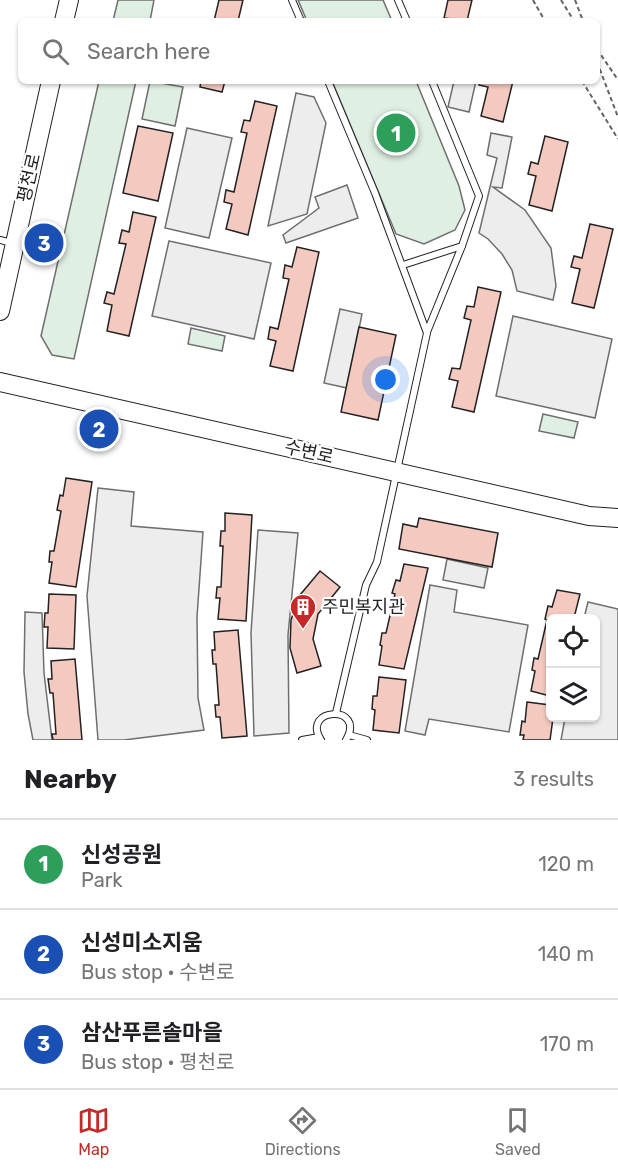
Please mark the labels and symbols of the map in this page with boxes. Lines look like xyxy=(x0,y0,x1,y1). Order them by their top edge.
pin: 1 xyxy=(376,110,416,156)
street label: 평천로 xyxy=(13,151,45,205)
pin: 3 xyxy=(24,220,63,266)
your location xyxy=(371,365,400,394)
pin: 2 xyxy=(80,406,118,452)
street label: 수변로 xyxy=(282,436,336,468)
building icon: 주민복지관 xyxy=(288,592,318,630)
place label: 주민복지관 xyxy=(322,596,405,618)

